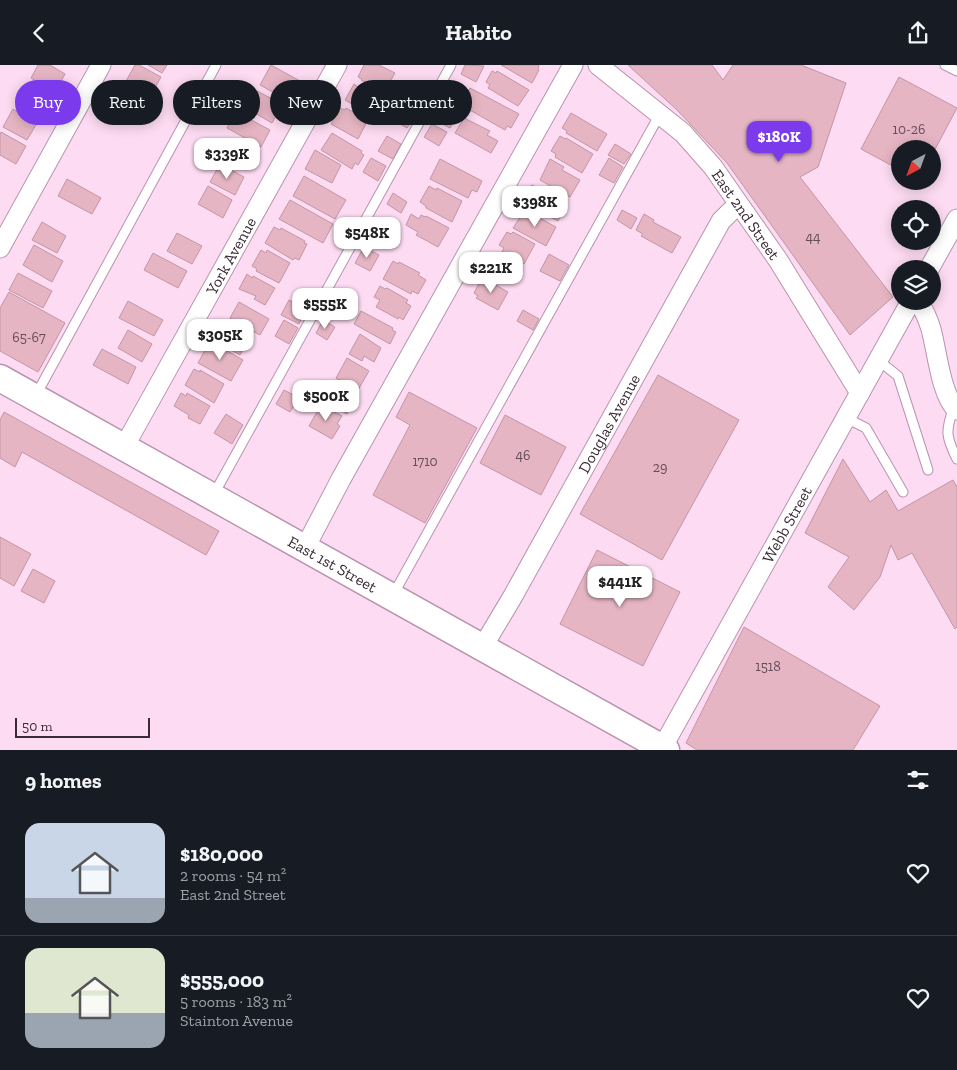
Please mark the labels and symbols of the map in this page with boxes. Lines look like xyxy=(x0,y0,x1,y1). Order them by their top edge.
pin: $180K xyxy=(744,121,814,163)
house number: 10-26 xyxy=(893,121,925,138)
pin: $339K xyxy=(192,137,262,180)
north arrow xyxy=(891,140,941,190)
street label: East 2nd Street xyxy=(708,166,784,263)
pin: $398K xyxy=(500,185,570,228)
street label: York Avenue xyxy=(201,214,260,299)
pin: $548K xyxy=(332,217,402,259)
house number: 44 xyxy=(805,229,821,246)
pin: $221K xyxy=(456,251,526,294)
pin: $555K xyxy=(290,287,360,330)
pin: $305K xyxy=(185,319,255,361)
house number: 65-67 xyxy=(12,329,46,346)
street label: Douglas Avenue xyxy=(574,371,644,476)
pin: $500K xyxy=(291,379,361,422)
house number: 46 xyxy=(516,447,530,464)
house number: 1710 xyxy=(412,453,438,470)
house number: 29 xyxy=(653,459,667,476)
street label: Webb Street xyxy=(758,483,816,566)
street label: East 1st Street xyxy=(285,531,380,596)
pin: $441K xyxy=(585,565,655,608)
house number: 1518 xyxy=(755,658,781,675)
scale bar xyxy=(15,715,150,738)

